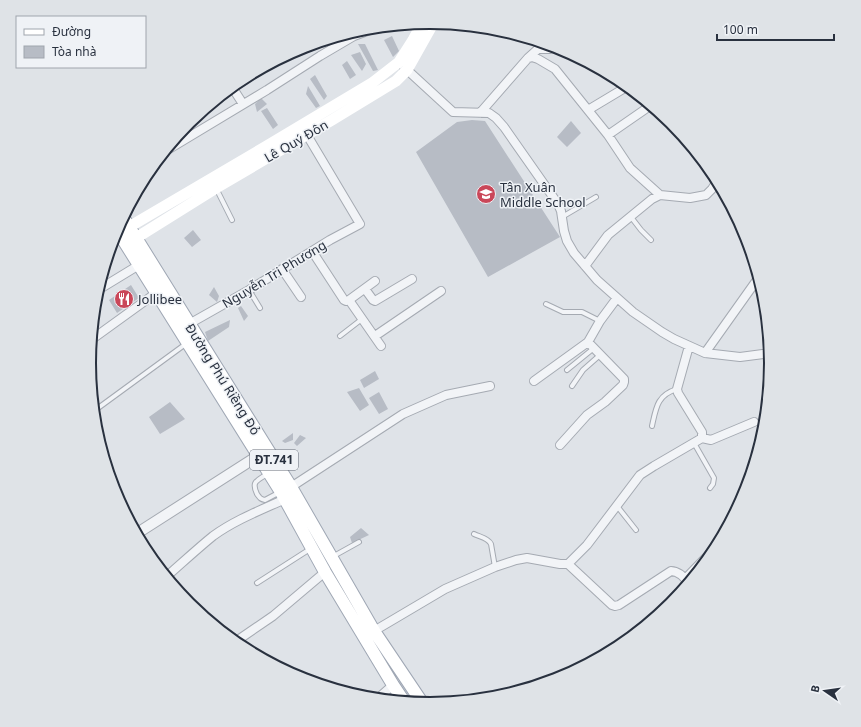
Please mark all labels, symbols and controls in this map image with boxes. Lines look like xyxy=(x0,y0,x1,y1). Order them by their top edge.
legend xyxy=(16,16,146,68)
scale bar xyxy=(717,16,834,42)
text: 100 m xyxy=(723,21,758,38)
text: Đường xyxy=(52,23,91,40)
text: Tòa nhà xyxy=(52,43,97,60)
street label: Lê Quý Đôn xyxy=(261,115,331,167)
place label: Tân Xuân Middle School xyxy=(500,178,586,211)
school or university icon: Tân Xuân Middle School xyxy=(475,183,497,205)
street label: Nguyễn Tri Phương xyxy=(219,236,329,312)
restaurant icon: Jollibee xyxy=(113,288,135,310)
place label: Jollibee xyxy=(136,290,182,308)
street label: Đường Phú Riềng Đỏ xyxy=(181,320,265,438)
road number: ĐT.741 xyxy=(250,450,298,470)
north arrow xyxy=(805,671,845,711)
text: B xyxy=(807,683,823,694)

